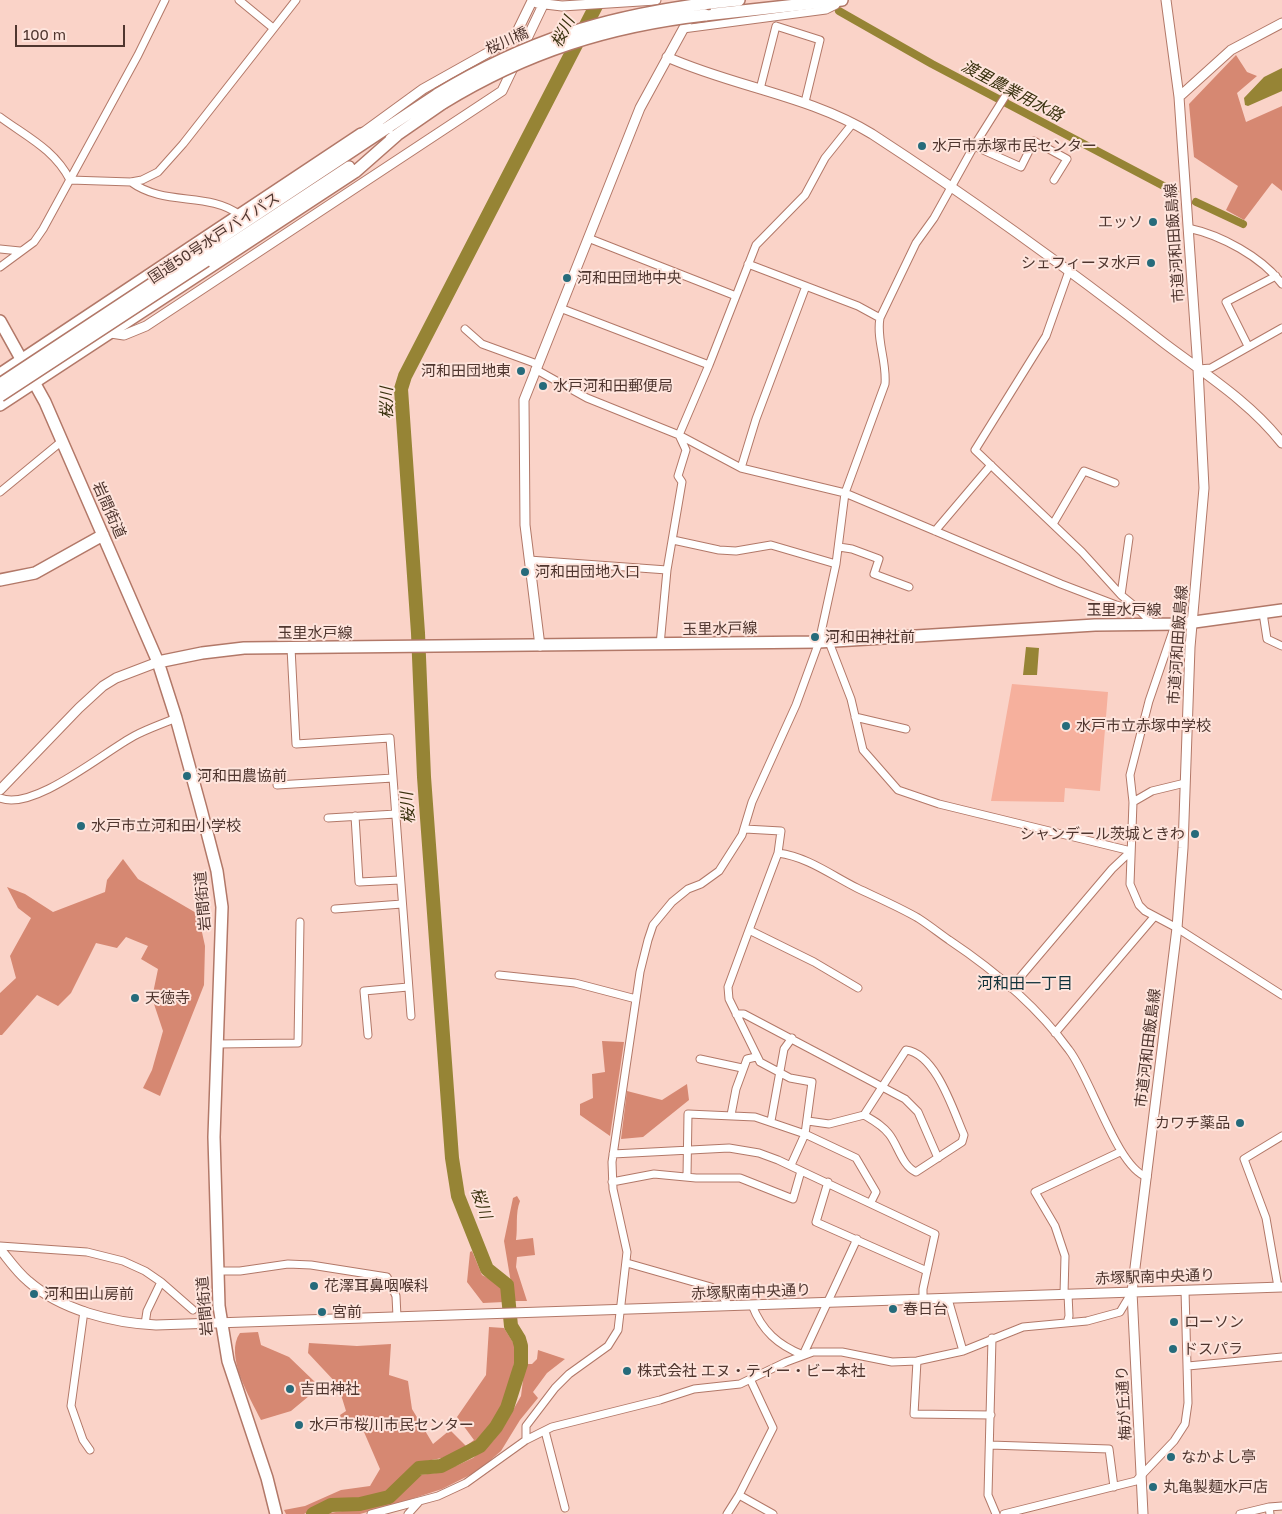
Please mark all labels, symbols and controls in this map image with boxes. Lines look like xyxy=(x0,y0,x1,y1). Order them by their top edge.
water label: 桜川 xyxy=(547,13,579,51)
scale bar xyxy=(18,15,128,47)
street label: 桜川橋 xyxy=(483,24,531,58)
text: 100 m xyxy=(23,25,66,43)
water label: 渡里農業用水路 xyxy=(958,56,1066,126)
place label: 水戸市赤塚市民センター xyxy=(932,137,1097,155)
marker: 水戸市赤塚市民センター xyxy=(916,140,928,152)
street label: 市道河和田飯島線 xyxy=(1162,183,1188,303)
street label: 国道50号水戸バイパス xyxy=(145,189,283,287)
place label: エッソ xyxy=(1098,213,1143,231)
marker: エッソ xyxy=(1147,216,1159,228)
place label: シェフィーヌ水戸 xyxy=(1021,254,1141,272)
marker: シェフィーヌ水戸 xyxy=(1145,257,1157,269)
place label: 河和田団地中央 xyxy=(577,269,682,287)
marker: 河和田団地中央 xyxy=(561,272,573,284)
place label: 河和田団地東 xyxy=(421,362,511,380)
marker: 河和田団地東 xyxy=(515,365,527,377)
place label: 水戸河和田郵便局 xyxy=(553,377,673,395)
marker: 水戸河和田郵便局 xyxy=(537,380,549,392)
water label: 桜川 xyxy=(377,387,397,419)
street label: 岩間街道 xyxy=(89,479,129,541)
place label: 河和田団地入口 xyxy=(535,563,640,581)
marker: 河和田団地入口 xyxy=(519,566,531,578)
street label: 市道河和田飯島線 xyxy=(1165,585,1191,705)
street label: 玉里水戸線 xyxy=(1087,601,1161,619)
street label: 玉里水戸線 xyxy=(682,619,758,639)
street label: 玉里水戸線 xyxy=(278,624,352,642)
place label: 河和田神社前 xyxy=(825,628,915,646)
marker: 河和田神社前 xyxy=(809,631,821,643)
place label: 水戸市立赤塚中学校 xyxy=(1076,717,1211,735)
marker: 水戸市立赤塚中学校 xyxy=(1060,720,1072,732)
place label: 河和田農協前 xyxy=(197,767,287,785)
marker: 河和田農協前 xyxy=(181,770,193,782)
water label: 桜川 xyxy=(397,791,419,825)
place label: 水戸市立河和田小学校 xyxy=(91,817,241,835)
marker: 水戸市立河和田小学校 xyxy=(75,820,87,832)
place label: シャンデール茨城ときわ xyxy=(1020,825,1185,843)
marker: シャンデール茨城ときわ xyxy=(1189,828,1201,840)
street label: 岩間街道 xyxy=(191,870,215,932)
district label: 河和田一丁目 xyxy=(977,974,1073,994)
street label: 市道河和田飯島線 xyxy=(1132,987,1164,1109)
place label: 天徳寺 xyxy=(145,989,190,1007)
marker: 天徳寺 xyxy=(129,992,141,1004)
place label: カワチ薬品 xyxy=(1155,1114,1230,1132)
marker: カワチ薬品 xyxy=(1234,1117,1246,1129)
water label: 桜川 xyxy=(467,1185,495,1221)
street label: 赤塚駅南中央通り xyxy=(1095,1266,1215,1288)
street label: 岩間街道 xyxy=(193,1275,217,1337)
place label: 花澤耳鼻咽喉科 xyxy=(324,1277,429,1295)
marker: 花澤耳鼻咽喉科 xyxy=(308,1280,320,1292)
street label: 赤塚駅南中央通り xyxy=(691,1281,811,1303)
place label: 河和田山房前 xyxy=(44,1285,134,1303)
marker: 河和田山房前 xyxy=(28,1288,40,1300)
place label: 春日台 xyxy=(903,1300,948,1318)
place label: 宮前 xyxy=(332,1303,362,1321)
marker: 春日台 xyxy=(887,1303,899,1315)
marker: 宮前 xyxy=(316,1306,328,1318)
place label: ローソン xyxy=(1184,1313,1244,1331)
marker: ローソン xyxy=(1168,1316,1180,1328)
place label: ドスパラ xyxy=(1183,1340,1243,1358)
marker: ドスパラ xyxy=(1167,1343,1179,1355)
place label: 株式会社 エヌ・ティー・ビー本社 xyxy=(637,1362,866,1380)
marker: 株式会社 エヌ・ティー・ビー本社 xyxy=(621,1365,633,1377)
street label: 梅が丘通り xyxy=(1113,1365,1135,1441)
place label: 吉田神社 xyxy=(300,1380,360,1398)
marker: 吉田神社 xyxy=(284,1383,296,1395)
place label: 水戸市桜川市民センター xyxy=(309,1416,474,1434)
marker: 水戸市桜川市民センター xyxy=(293,1419,305,1431)
place label: なかよし亭 xyxy=(1181,1448,1256,1466)
marker: なかよし亭 xyxy=(1165,1451,1177,1463)
place label: 丸亀製麺水戸店 xyxy=(1163,1478,1268,1496)
marker: 丸亀製麺水戸店 xyxy=(1147,1481,1159,1493)

